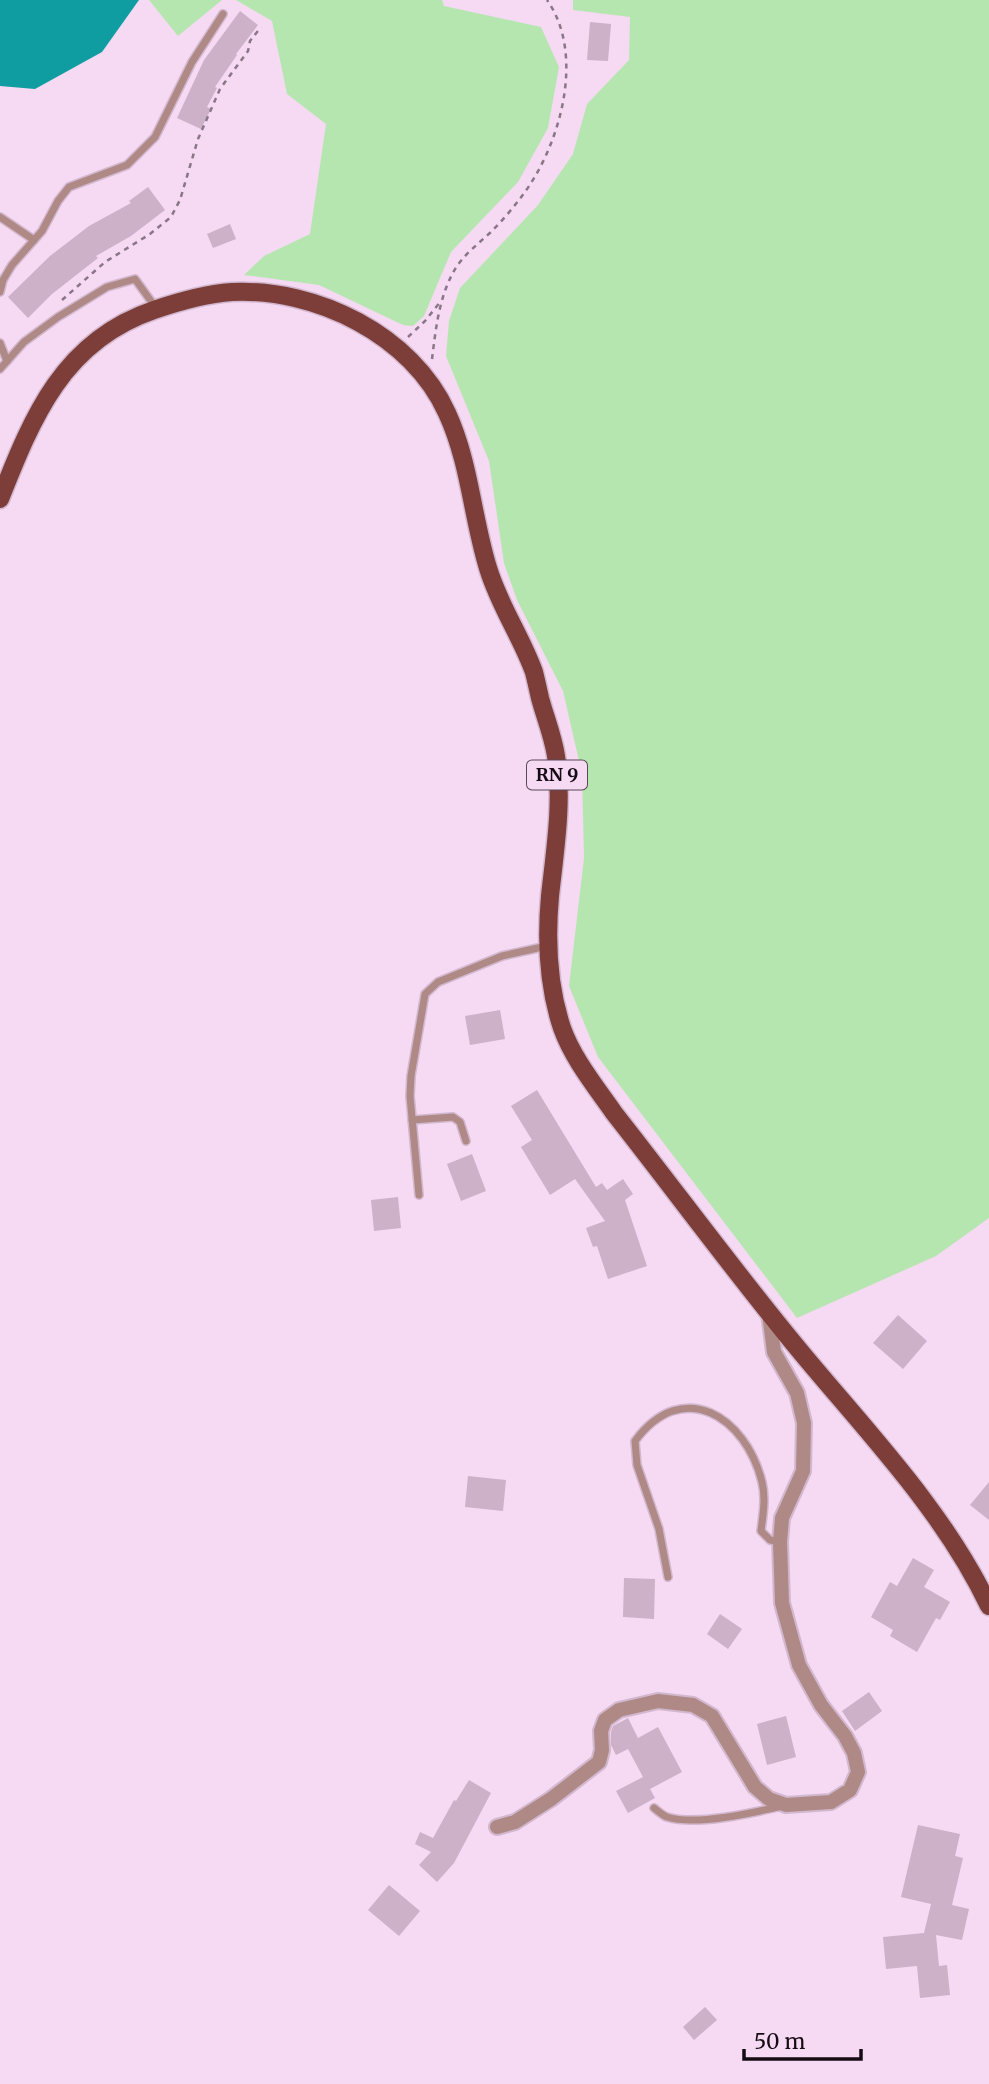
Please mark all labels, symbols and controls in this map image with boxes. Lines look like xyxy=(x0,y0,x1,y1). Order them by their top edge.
road number: RN 9 xyxy=(527,760,587,790)
scale bar xyxy=(744,2018,861,2062)
text: 50 m xyxy=(754,2028,805,2055)

